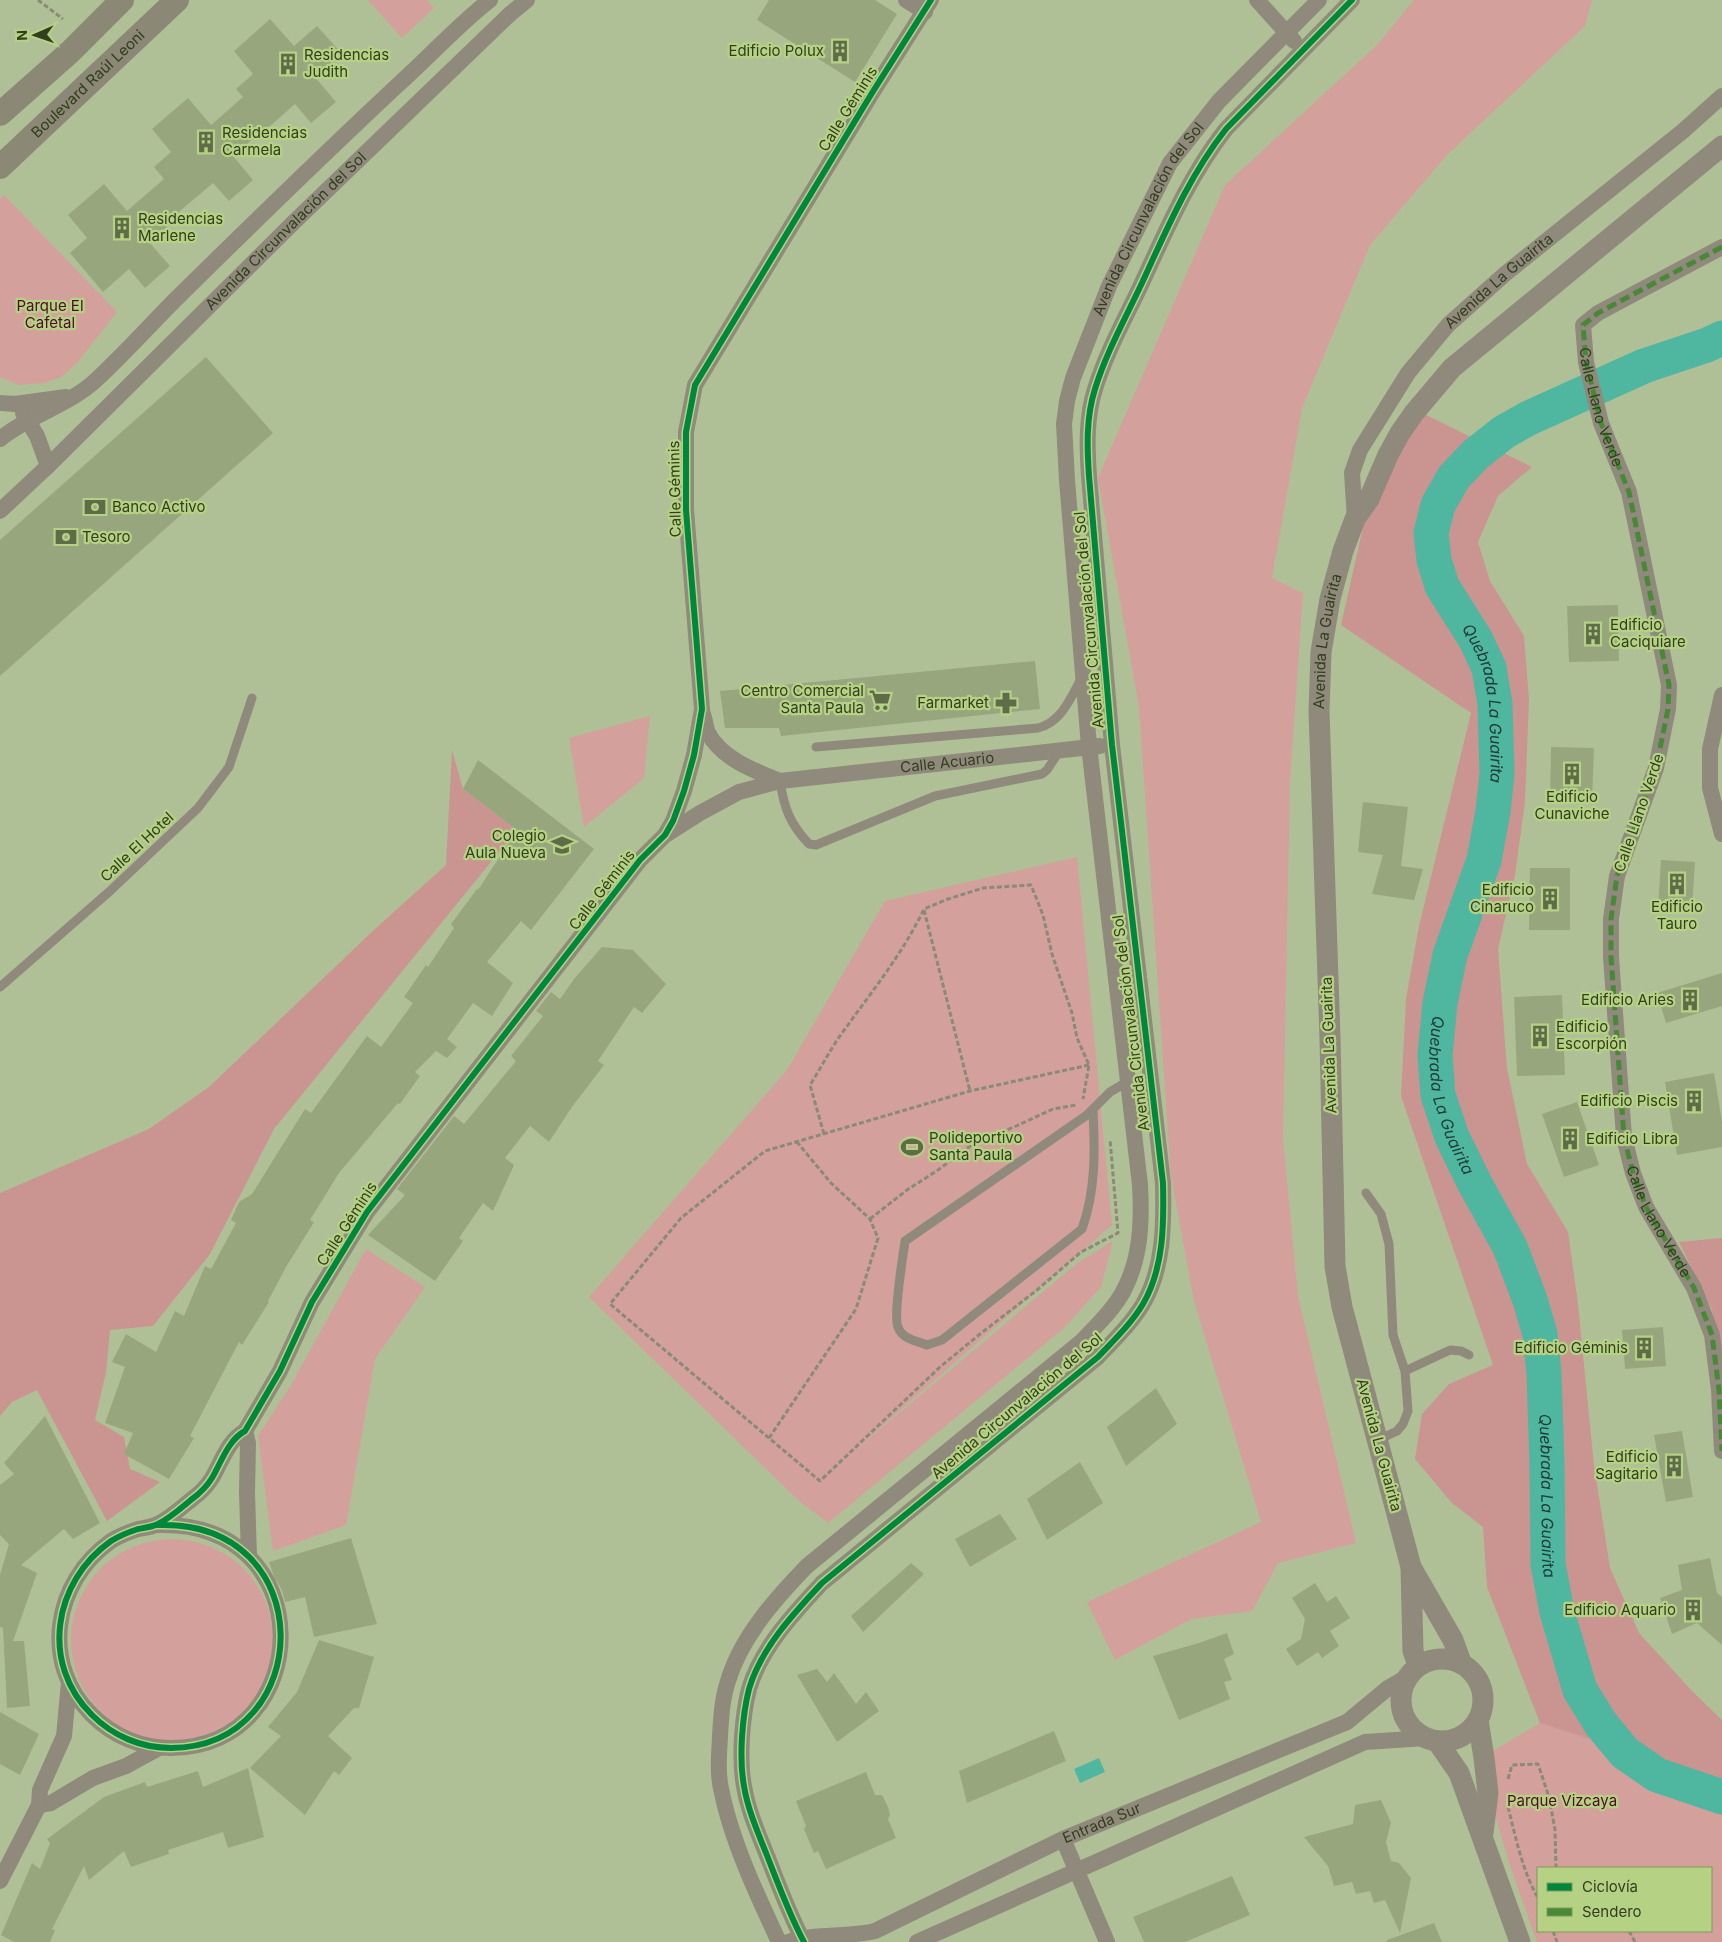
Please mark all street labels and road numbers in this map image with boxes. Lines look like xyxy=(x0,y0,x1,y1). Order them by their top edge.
street label: Boulevard Raúl Leoni xyxy=(27,26,148,142)
street label: Calle Géminis xyxy=(814,63,881,155)
street label: Avenida Circunvalación del Sol xyxy=(1088,118,1208,319)
street label: Avenida Circunvalación del Sol xyxy=(201,148,370,314)
street label: Avenida La Guairita xyxy=(1441,229,1557,332)
street label: Calle Llano Verde xyxy=(1576,346,1628,469)
street label: Calle Géminis xyxy=(664,440,685,538)
street label: Avenida Circunvalación del Sol xyxy=(1070,511,1107,729)
street label: Avenida La Guairita xyxy=(1309,571,1345,709)
street label: Calle Acuario xyxy=(899,748,995,777)
street label: Calle Llano Verde xyxy=(1609,751,1668,875)
street label: Calle El Hotel xyxy=(96,808,177,886)
street label: Calle Géminis xyxy=(564,846,639,934)
street label: Avenida Circunvalación del Sol xyxy=(1108,914,1153,1132)
street label: Avenida La Guairita xyxy=(1317,976,1340,1114)
street label: Calle Llano Verde xyxy=(1623,1164,1696,1281)
street label: Calle Géminis xyxy=(312,1178,381,1269)
street label: Avenida Circunvalación del Sol xyxy=(927,1328,1106,1483)
street label: Avenida La Guairita xyxy=(1353,1376,1406,1513)
street label: Entrada Sur xyxy=(1060,1798,1144,1847)

